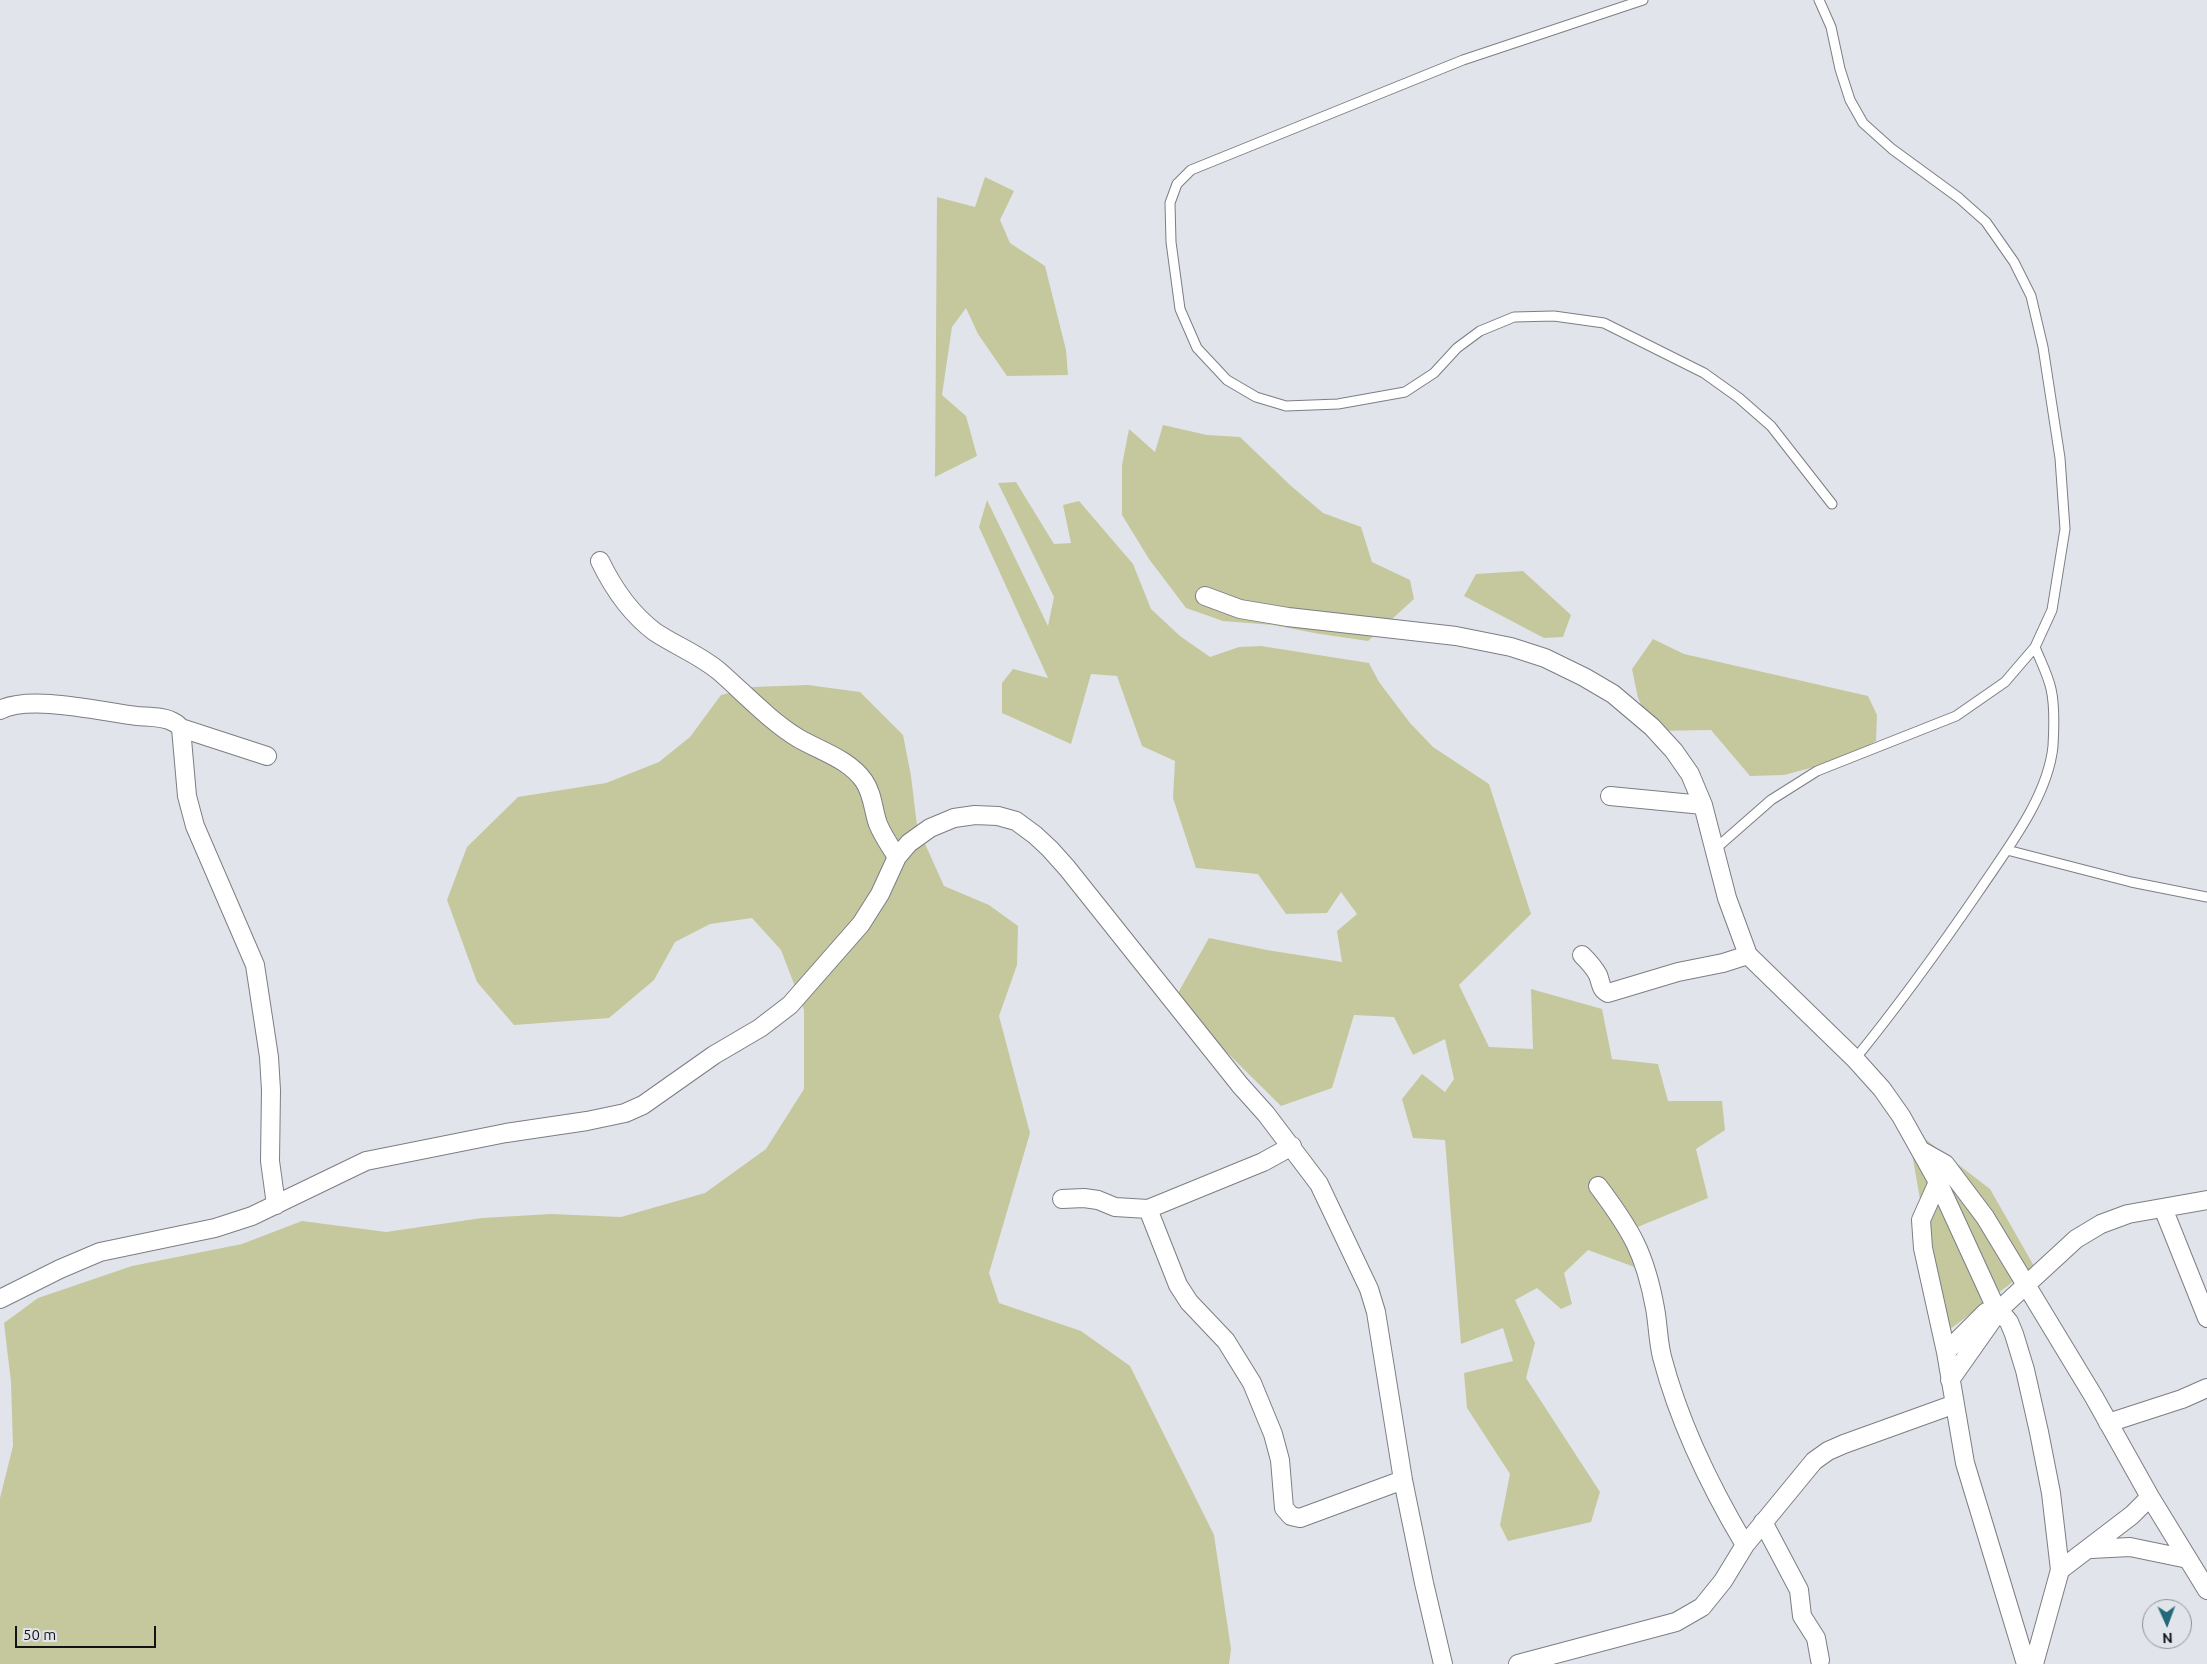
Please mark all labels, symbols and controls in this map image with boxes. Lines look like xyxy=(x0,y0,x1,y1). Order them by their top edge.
north arrow xyxy=(2142,1599,2192,1649)
scale bar xyxy=(18,1616,159,1648)
text: 50 m xyxy=(23,1626,56,1643)
text: N xyxy=(2162,1630,2173,1646)

